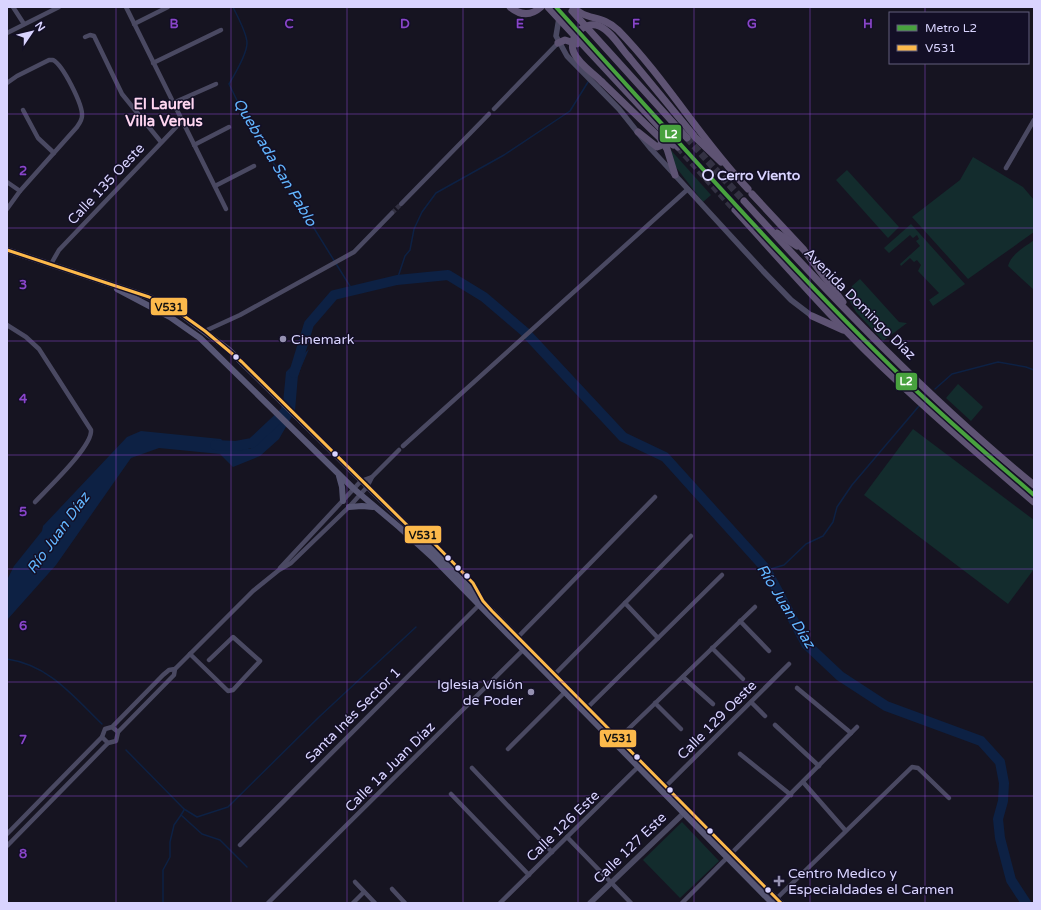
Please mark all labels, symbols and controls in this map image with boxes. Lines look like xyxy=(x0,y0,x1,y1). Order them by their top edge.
north arrow xyxy=(12,12,52,52)
legend xyxy=(889,12,1029,64)
text: B xyxy=(169,16,179,32)
text: C xyxy=(284,16,294,32)
text: D xyxy=(400,16,410,32)
text: E xyxy=(516,16,524,32)
text: F xyxy=(632,16,640,32)
text: G xyxy=(747,16,757,32)
text: H xyxy=(863,16,873,32)
text: N xyxy=(32,19,48,34)
text: Metro L2 xyxy=(925,21,977,35)
text: V531 xyxy=(925,41,956,55)
district label: El Laurel Villa Venus xyxy=(125,95,203,130)
water label: Quebrada San Pablo xyxy=(230,95,321,230)
line badge: L2 xyxy=(659,124,682,143)
text: L2 xyxy=(664,128,678,141)
street label: Calle 135 Oeste xyxy=(64,140,148,228)
text: 2 xyxy=(19,163,27,179)
place label: Cerro Viento xyxy=(717,167,801,184)
marker: Cerro Viento xyxy=(702,169,714,181)
street label: Avenida Domingo Díaz xyxy=(801,245,919,363)
text: 3 xyxy=(19,277,27,293)
line badge: V531 xyxy=(150,297,188,316)
text: V531 xyxy=(155,301,183,314)
place label: Cinemark xyxy=(291,331,355,348)
marker: Cinemark xyxy=(278,334,288,344)
unlabelled marker xyxy=(231,352,241,362)
line badge: L2 xyxy=(895,372,918,391)
text: L2 xyxy=(899,375,913,388)
text: 4 xyxy=(19,391,28,407)
unlabelled marker xyxy=(330,449,340,459)
water label: Río Juan Díaz xyxy=(23,488,94,577)
text: 5 xyxy=(19,504,27,520)
line badge: V531 xyxy=(404,525,442,544)
text: V531 xyxy=(409,529,437,542)
unlabelled marker xyxy=(443,553,453,563)
water label: Río Juan Díaz xyxy=(753,561,820,653)
unlabelled marker xyxy=(453,563,463,573)
unlabelled marker xyxy=(462,571,472,581)
text: 6 xyxy=(19,618,27,634)
street label: Santa Inés Sector 1 xyxy=(302,664,404,766)
place label: Iglesia Visión de Poder xyxy=(437,676,524,709)
street label: Calle 129 Oeste xyxy=(674,677,760,763)
marker: Iglesia Visión de Poder xyxy=(526,687,536,697)
street label: Calle 1a Juan Díaz xyxy=(341,718,439,816)
line badge: V531 xyxy=(599,729,637,748)
text: 7 xyxy=(19,732,27,748)
text: V531 xyxy=(604,732,632,745)
unlabelled marker xyxy=(632,752,642,762)
unlabelled marker xyxy=(665,785,675,795)
street label: Calle 126 Este xyxy=(523,787,603,865)
street label: Calle 127 Este xyxy=(590,809,670,887)
unlabelled marker xyxy=(705,826,715,836)
text: 8 xyxy=(19,846,27,862)
place label: Centro Medico y Especialdades el Carmen xyxy=(788,865,954,898)
marker: Centro Medico y Especialdades el Carmen xyxy=(773,875,785,887)
unlabelled marker xyxy=(763,885,773,895)

